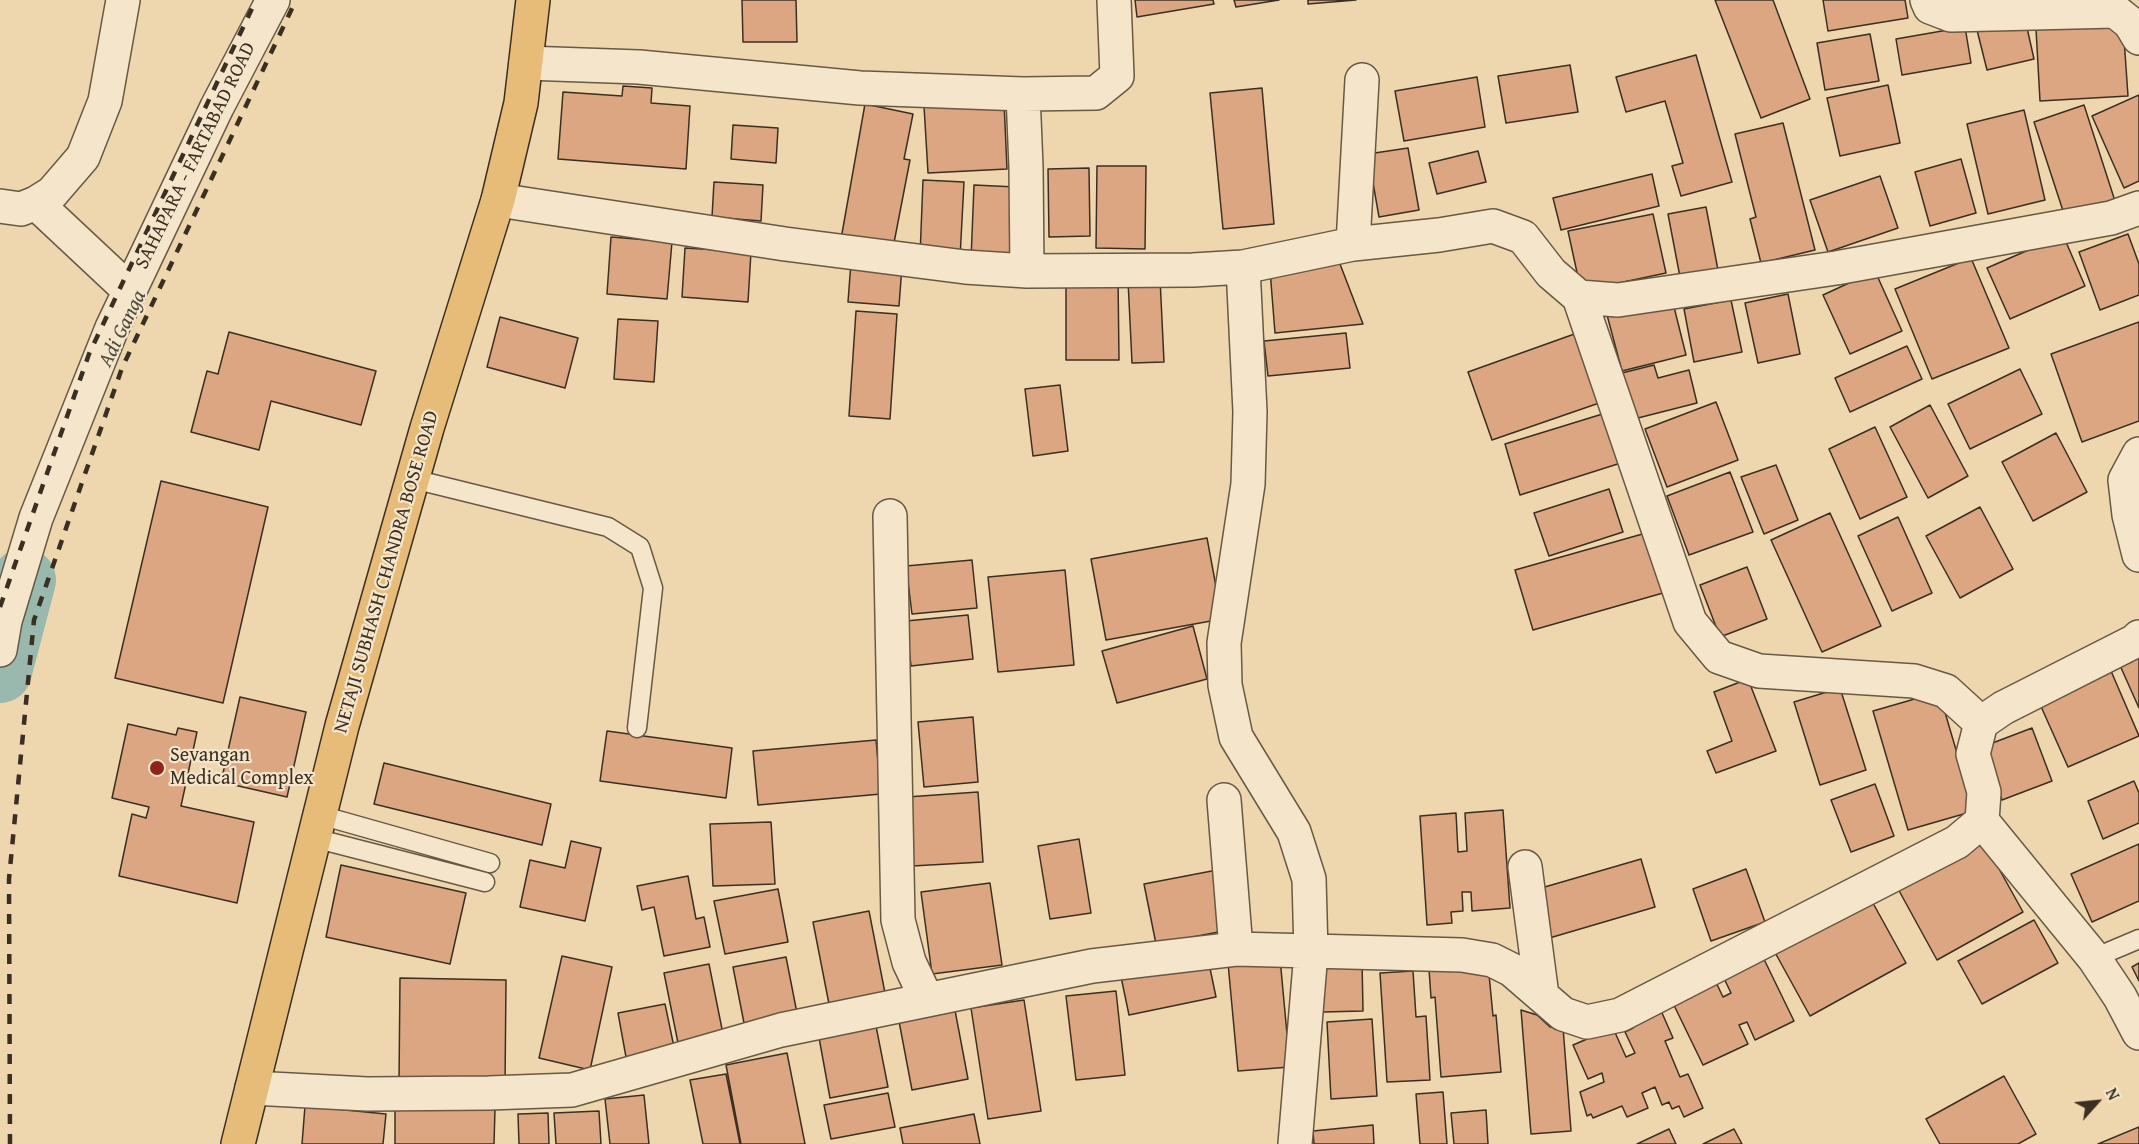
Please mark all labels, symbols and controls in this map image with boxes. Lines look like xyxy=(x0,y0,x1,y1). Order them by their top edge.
street label: SAHAPARA - FARTABAD ROAD xyxy=(131,39,261,273)
water label: Adi Ganga xyxy=(94,287,152,371)
street label: NETAJI SUBHASH CHANDRA BOSE ROAD xyxy=(329,408,445,736)
place label: Sevangan Medical Complex xyxy=(170,744,313,791)
marker: Sevangan Medical Complex xyxy=(148,759,166,777)
north arrow xyxy=(2067,1072,2127,1132)
text: N xyxy=(2100,1084,2126,1104)

